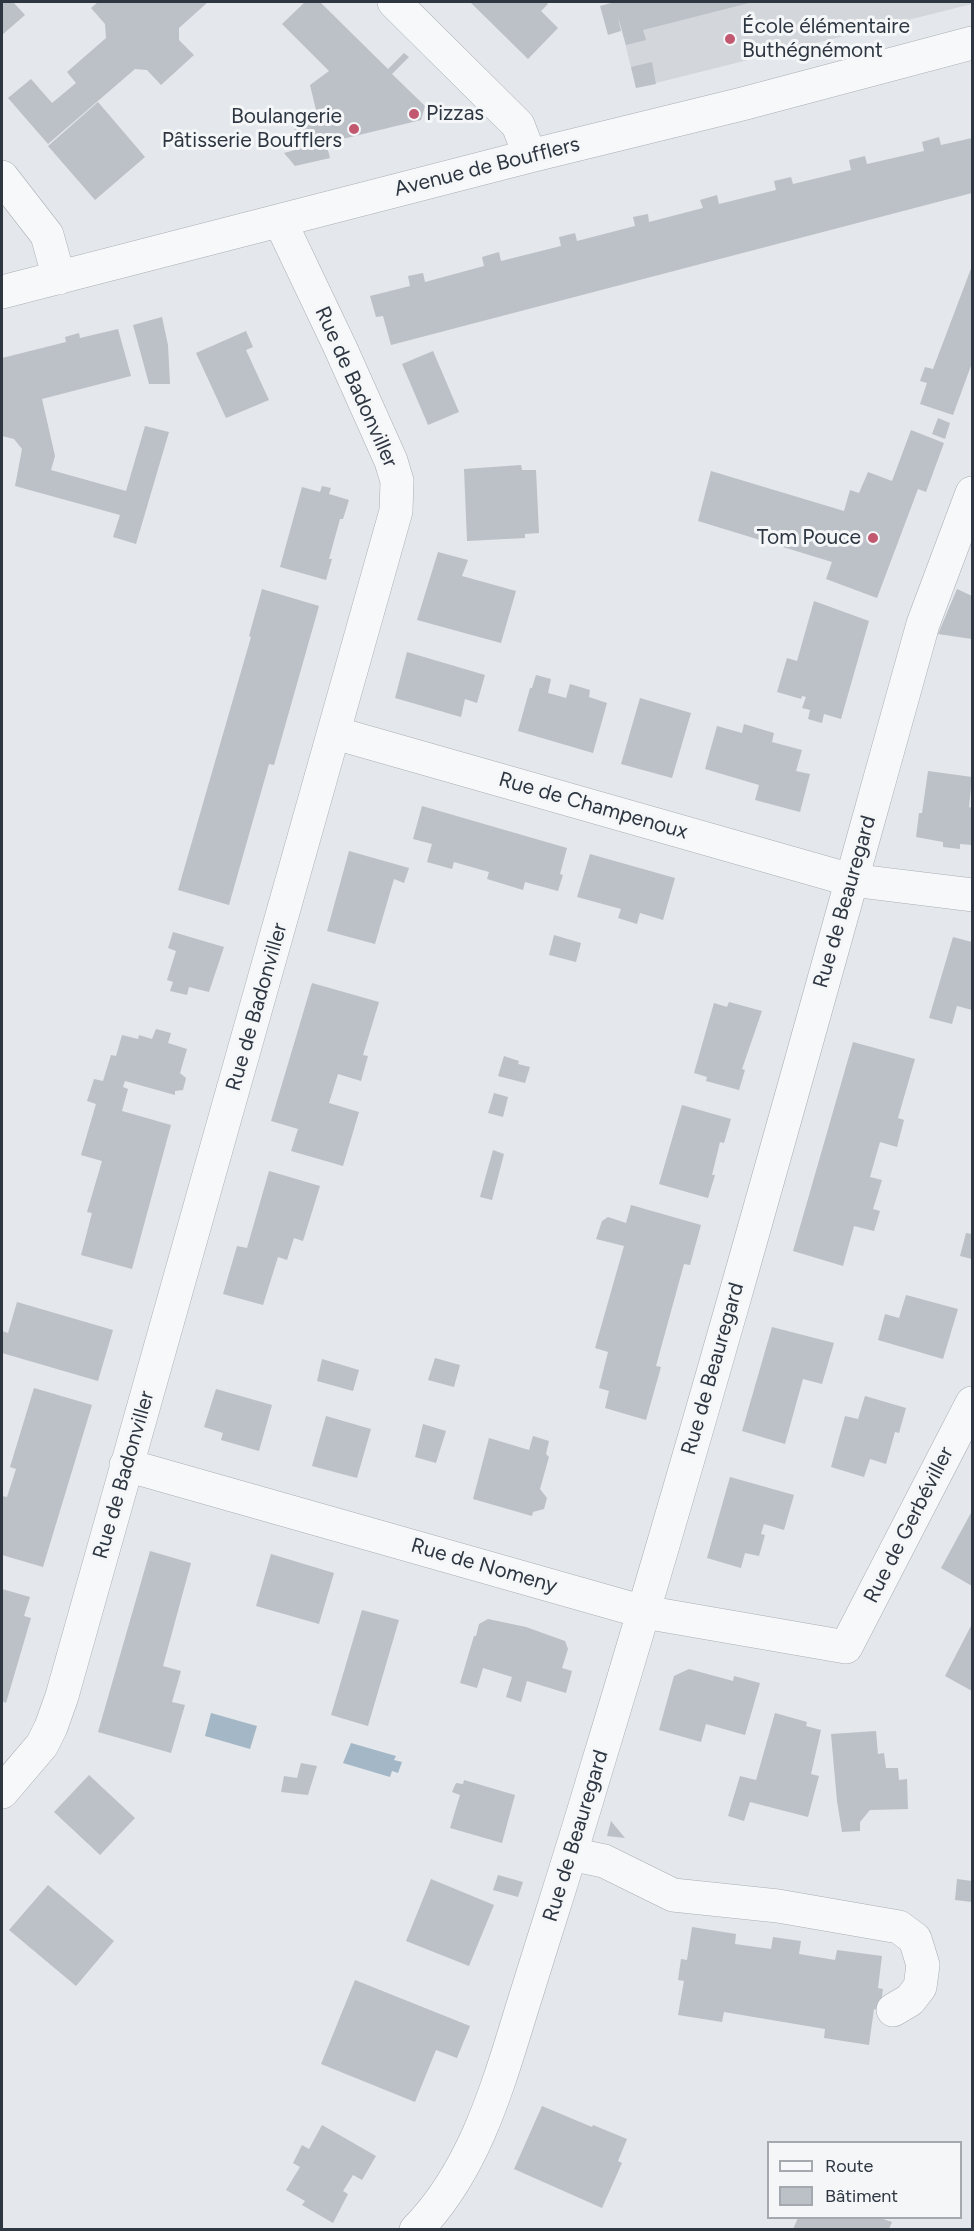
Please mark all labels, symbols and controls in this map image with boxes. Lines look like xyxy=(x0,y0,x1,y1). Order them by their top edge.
place label: École élémentaire Buthégnémont xyxy=(742,14,910,64)
marker: École élémentaire Buthégnémont xyxy=(723,32,737,46)
place label: Pizzas xyxy=(426,101,484,127)
place label: Boulangerie Pâtisserie Boufflers xyxy=(162,104,342,154)
marker: Pizzas xyxy=(407,107,421,121)
marker: Boulangerie Pâtisserie Boufflers xyxy=(347,122,361,136)
street label: Avenue de Boufflers xyxy=(392,132,582,202)
street label: Rue de Badonviller xyxy=(309,303,403,471)
place label: Tom Pouce xyxy=(757,525,861,551)
marker: Tom Pouce xyxy=(866,531,880,545)
street label: Rue de Champenoux xyxy=(496,767,690,845)
street label: Rue de Beauregard xyxy=(808,813,882,991)
street label: Rue de Badonviller xyxy=(221,920,293,1094)
street label: Rue de Beauregard xyxy=(676,1280,750,1458)
street label: Rue de Badonviller xyxy=(88,1388,160,1562)
street label: Rue de Gerbéviller xyxy=(859,1443,959,1607)
street label: Rue de Nomeny xyxy=(408,1533,560,1599)
street label: Rue de Beauregard xyxy=(538,1747,614,1925)
legend xyxy=(767,2141,962,2219)
text: Route xyxy=(825,2155,873,2177)
text: Bâtiment xyxy=(825,2185,898,2207)

